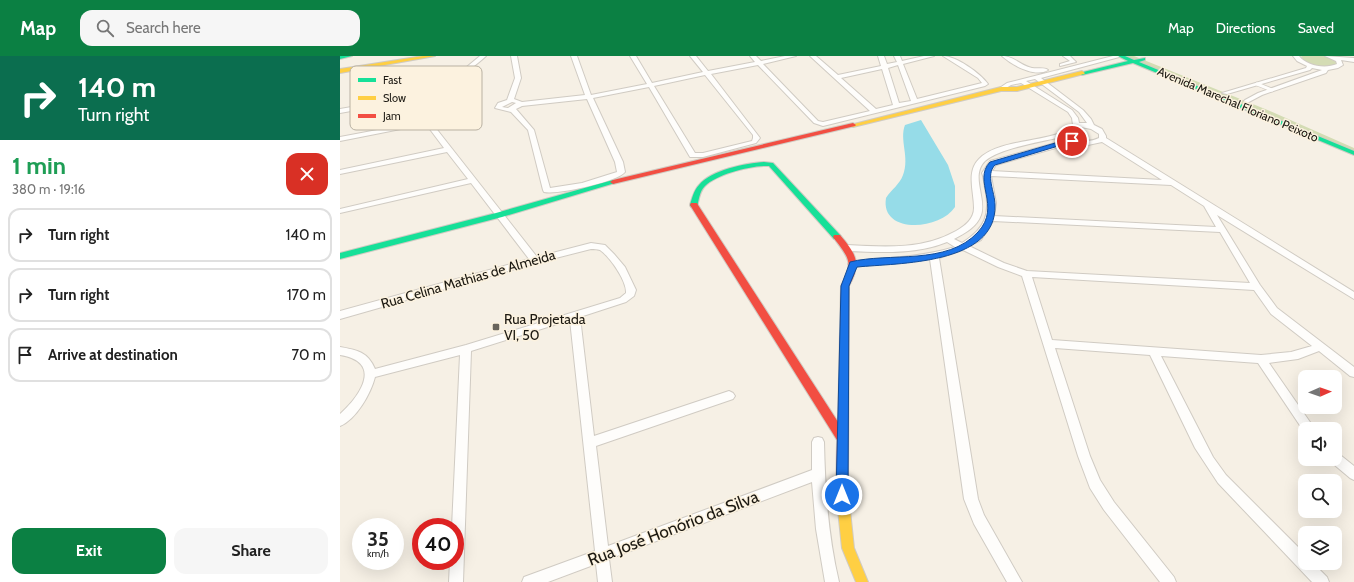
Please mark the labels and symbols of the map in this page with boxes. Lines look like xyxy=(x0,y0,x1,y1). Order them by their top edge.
street label: Avenida Marechal Floriano Peixoto xyxy=(1155,63,1321,145)
legend xyxy=(350,66,482,130)
text: Fast xyxy=(383,73,402,87)
text: Slow xyxy=(383,91,406,105)
text: Jam xyxy=(382,109,401,123)
pin xyxy=(1055,124,1089,158)
street label: Rua Celina Mathias de Almeida xyxy=(379,245,558,313)
place label: Rua Projetada VI, 50 xyxy=(504,310,586,344)
marker: Rua Projetada VI, 50 xyxy=(491,322,501,332)
north arrow xyxy=(1298,370,1342,414)
position arrow xyxy=(821,474,863,516)
street label: Rua José Honório da Silva xyxy=(585,486,762,570)
speed limit sign: 40 xyxy=(412,518,464,570)

